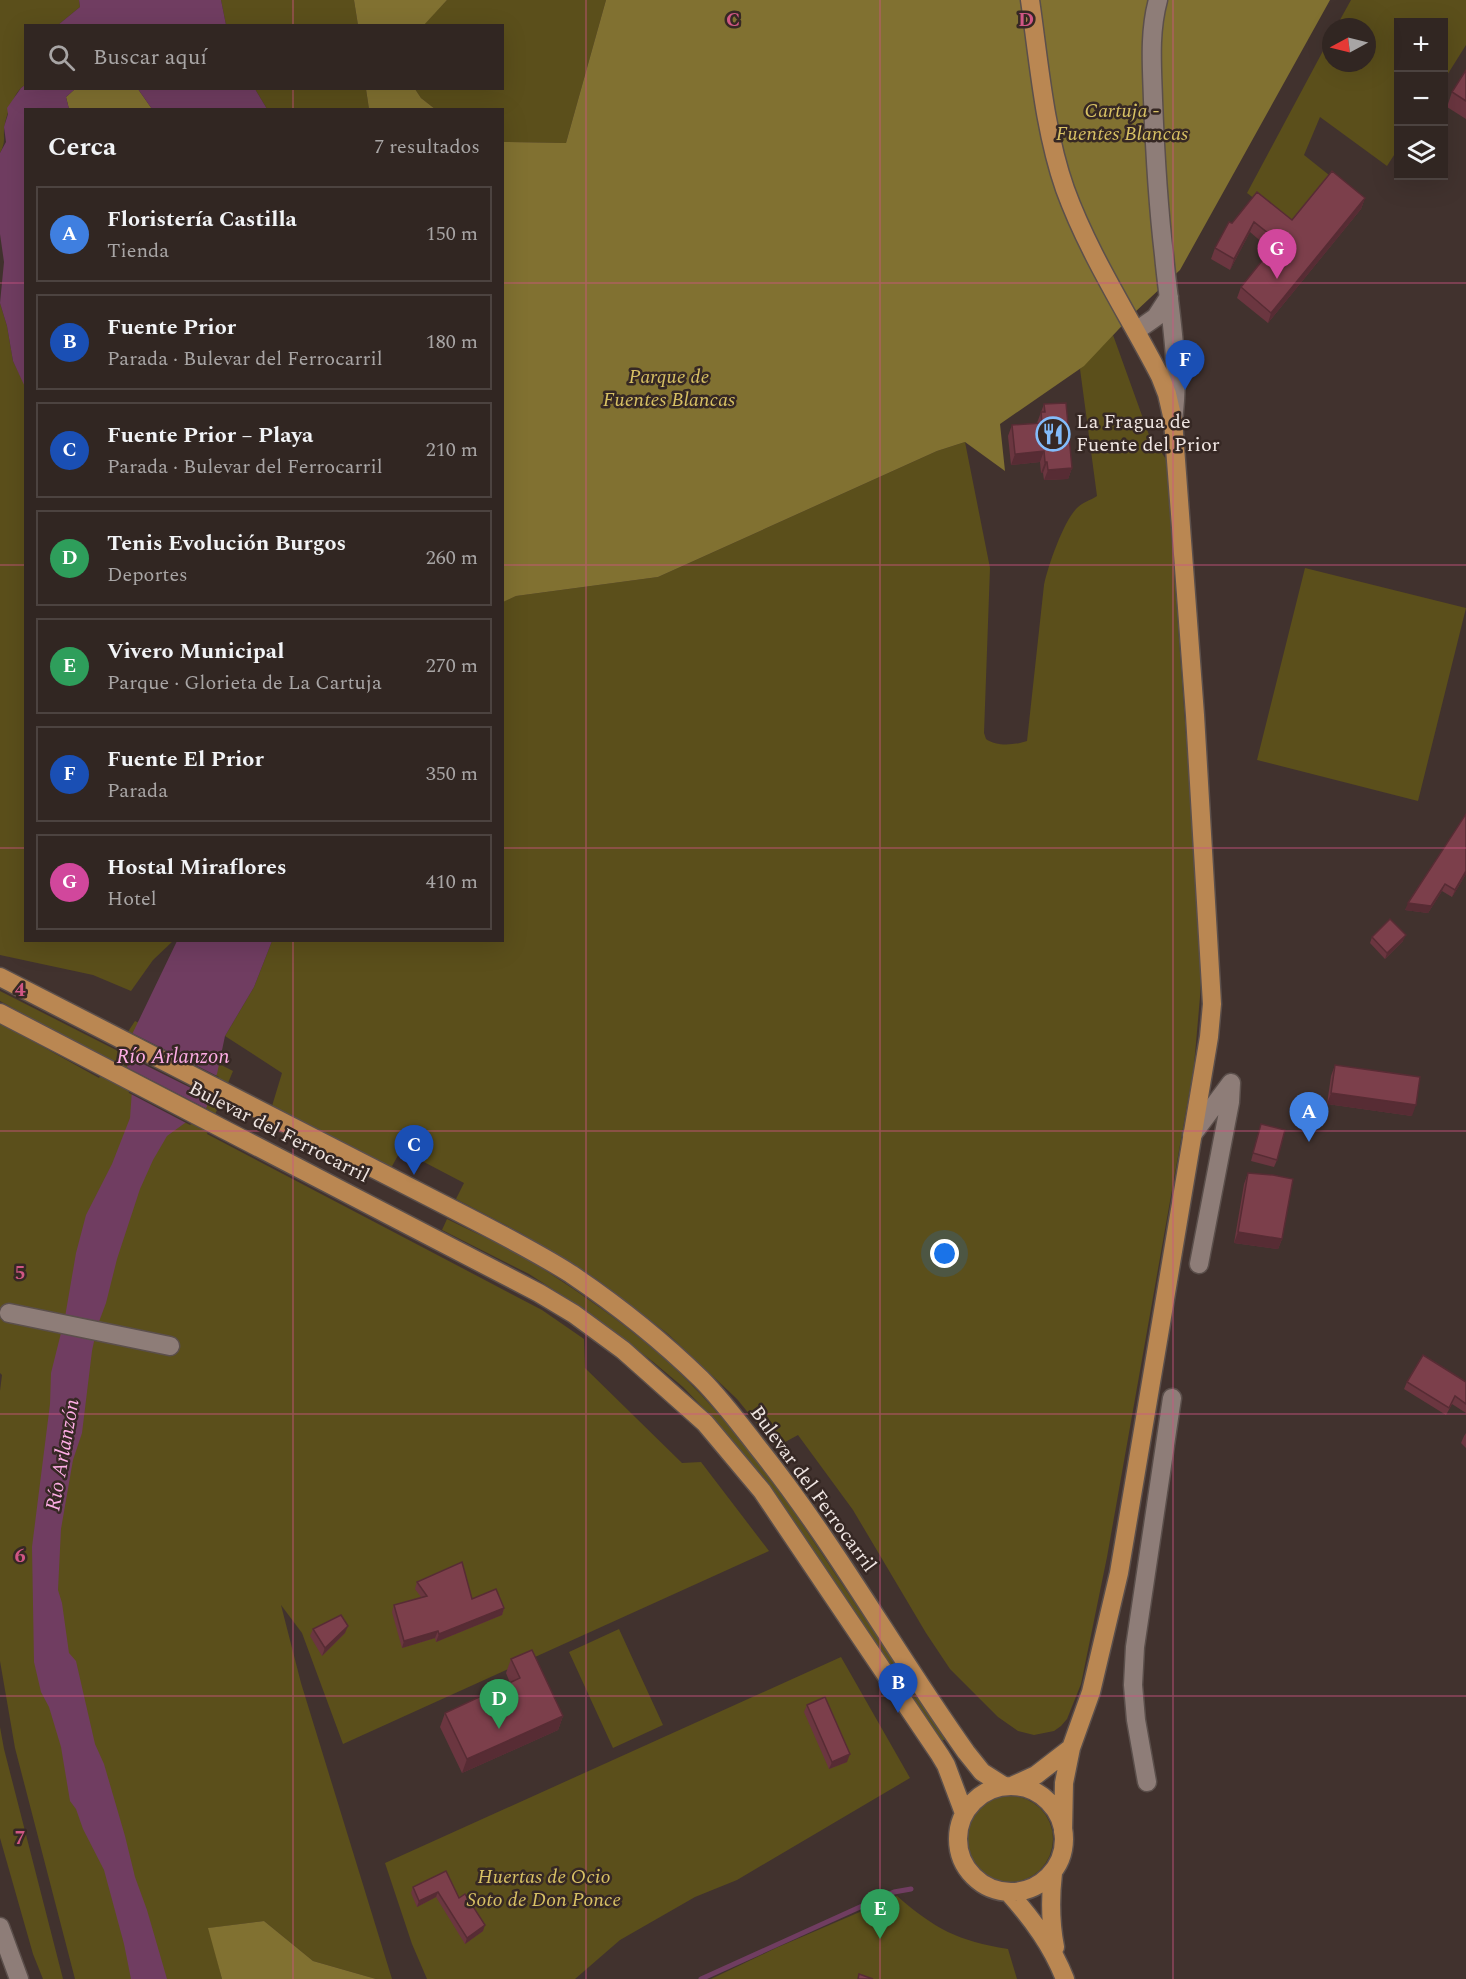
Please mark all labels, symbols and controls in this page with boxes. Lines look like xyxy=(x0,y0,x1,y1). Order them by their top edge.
text: C xyxy=(726,5,740,35)
text: D xyxy=(1018,5,1034,35)
north arrow xyxy=(1322,18,1376,72)
map controls xyxy=(1394,18,1448,180)
button: + xyxy=(1394,18,1448,72)
search box xyxy=(24,24,504,90)
icon: search xyxy=(45,41,78,74)
text: Buscar aquí xyxy=(93,41,207,74)
button: − xyxy=(1394,72,1448,126)
park label: Cartuja - Fuentes Blancas xyxy=(1056,96,1188,149)
button: layers xyxy=(1394,126,1448,180)
text: Cerca xyxy=(48,127,116,167)
text: 7 resultados xyxy=(374,132,480,162)
text: Floristería Castilla xyxy=(107,203,297,236)
text: A xyxy=(62,219,77,249)
text: 150 m xyxy=(426,219,478,249)
pin: G xyxy=(1258,230,1296,279)
text: Tienda xyxy=(107,236,169,266)
text: Fuente Prior xyxy=(107,311,236,344)
text: B xyxy=(62,327,77,357)
text: 180 m xyxy=(426,327,478,357)
pin: F xyxy=(1166,340,1204,390)
text: Parada · Bulevar del Ferrocarril xyxy=(107,344,383,374)
park label: Parque de Fuentes Blancas xyxy=(603,362,735,415)
place label: La Fragua de Fuente del Prior xyxy=(1076,407,1220,460)
restaurant icon: La Fragua de Fuente del Prior xyxy=(1035,416,1071,452)
text: Fuente Prior – Playa xyxy=(107,419,313,452)
text: C xyxy=(62,435,77,465)
text: 210 m xyxy=(426,435,478,465)
text: Parada · Bulevar del Ferrocarril xyxy=(107,452,383,482)
text: Tenis Evolución Burgos xyxy=(107,527,346,560)
text: D xyxy=(61,543,78,573)
text: 260 m xyxy=(426,543,478,573)
text: Deportes xyxy=(107,560,188,590)
text: Vivero Municipal xyxy=(107,635,284,668)
text: E xyxy=(63,651,76,681)
text: 270 m xyxy=(426,651,478,681)
text: Parque · Glorieta de La Cartuja xyxy=(107,668,382,698)
text: Fuente El Prior xyxy=(107,743,264,776)
text: F xyxy=(63,759,76,789)
text: 350 m xyxy=(426,759,478,789)
text: Parada xyxy=(107,776,168,806)
text: Hostal Miraflores xyxy=(107,851,287,884)
text: G xyxy=(62,867,77,897)
text: 410 m xyxy=(426,867,478,897)
text: Hotel xyxy=(107,884,157,914)
text: 4 xyxy=(14,975,26,1005)
water label: Río Arlanzon xyxy=(116,1041,230,1073)
street label: Bulevar del Ferrocarril xyxy=(183,1073,375,1191)
pin: A xyxy=(1290,1092,1328,1142)
pin: C xyxy=(394,1126,434,1175)
your location xyxy=(930,1239,959,1268)
text: 5 xyxy=(14,1258,26,1288)
water label: Río Arlanzón xyxy=(37,1396,89,1514)
street label: Bulevar del Ferrocarril xyxy=(742,1399,884,1579)
text: 6 xyxy=(14,1541,26,1571)
pin: B xyxy=(878,1664,918,1713)
pin: D xyxy=(480,1680,518,1729)
text: 7 xyxy=(14,1823,26,1853)
park label: Huertas de Ocio Soto de Don Ponce xyxy=(467,1862,621,1915)
pin: E xyxy=(860,1890,900,1939)

